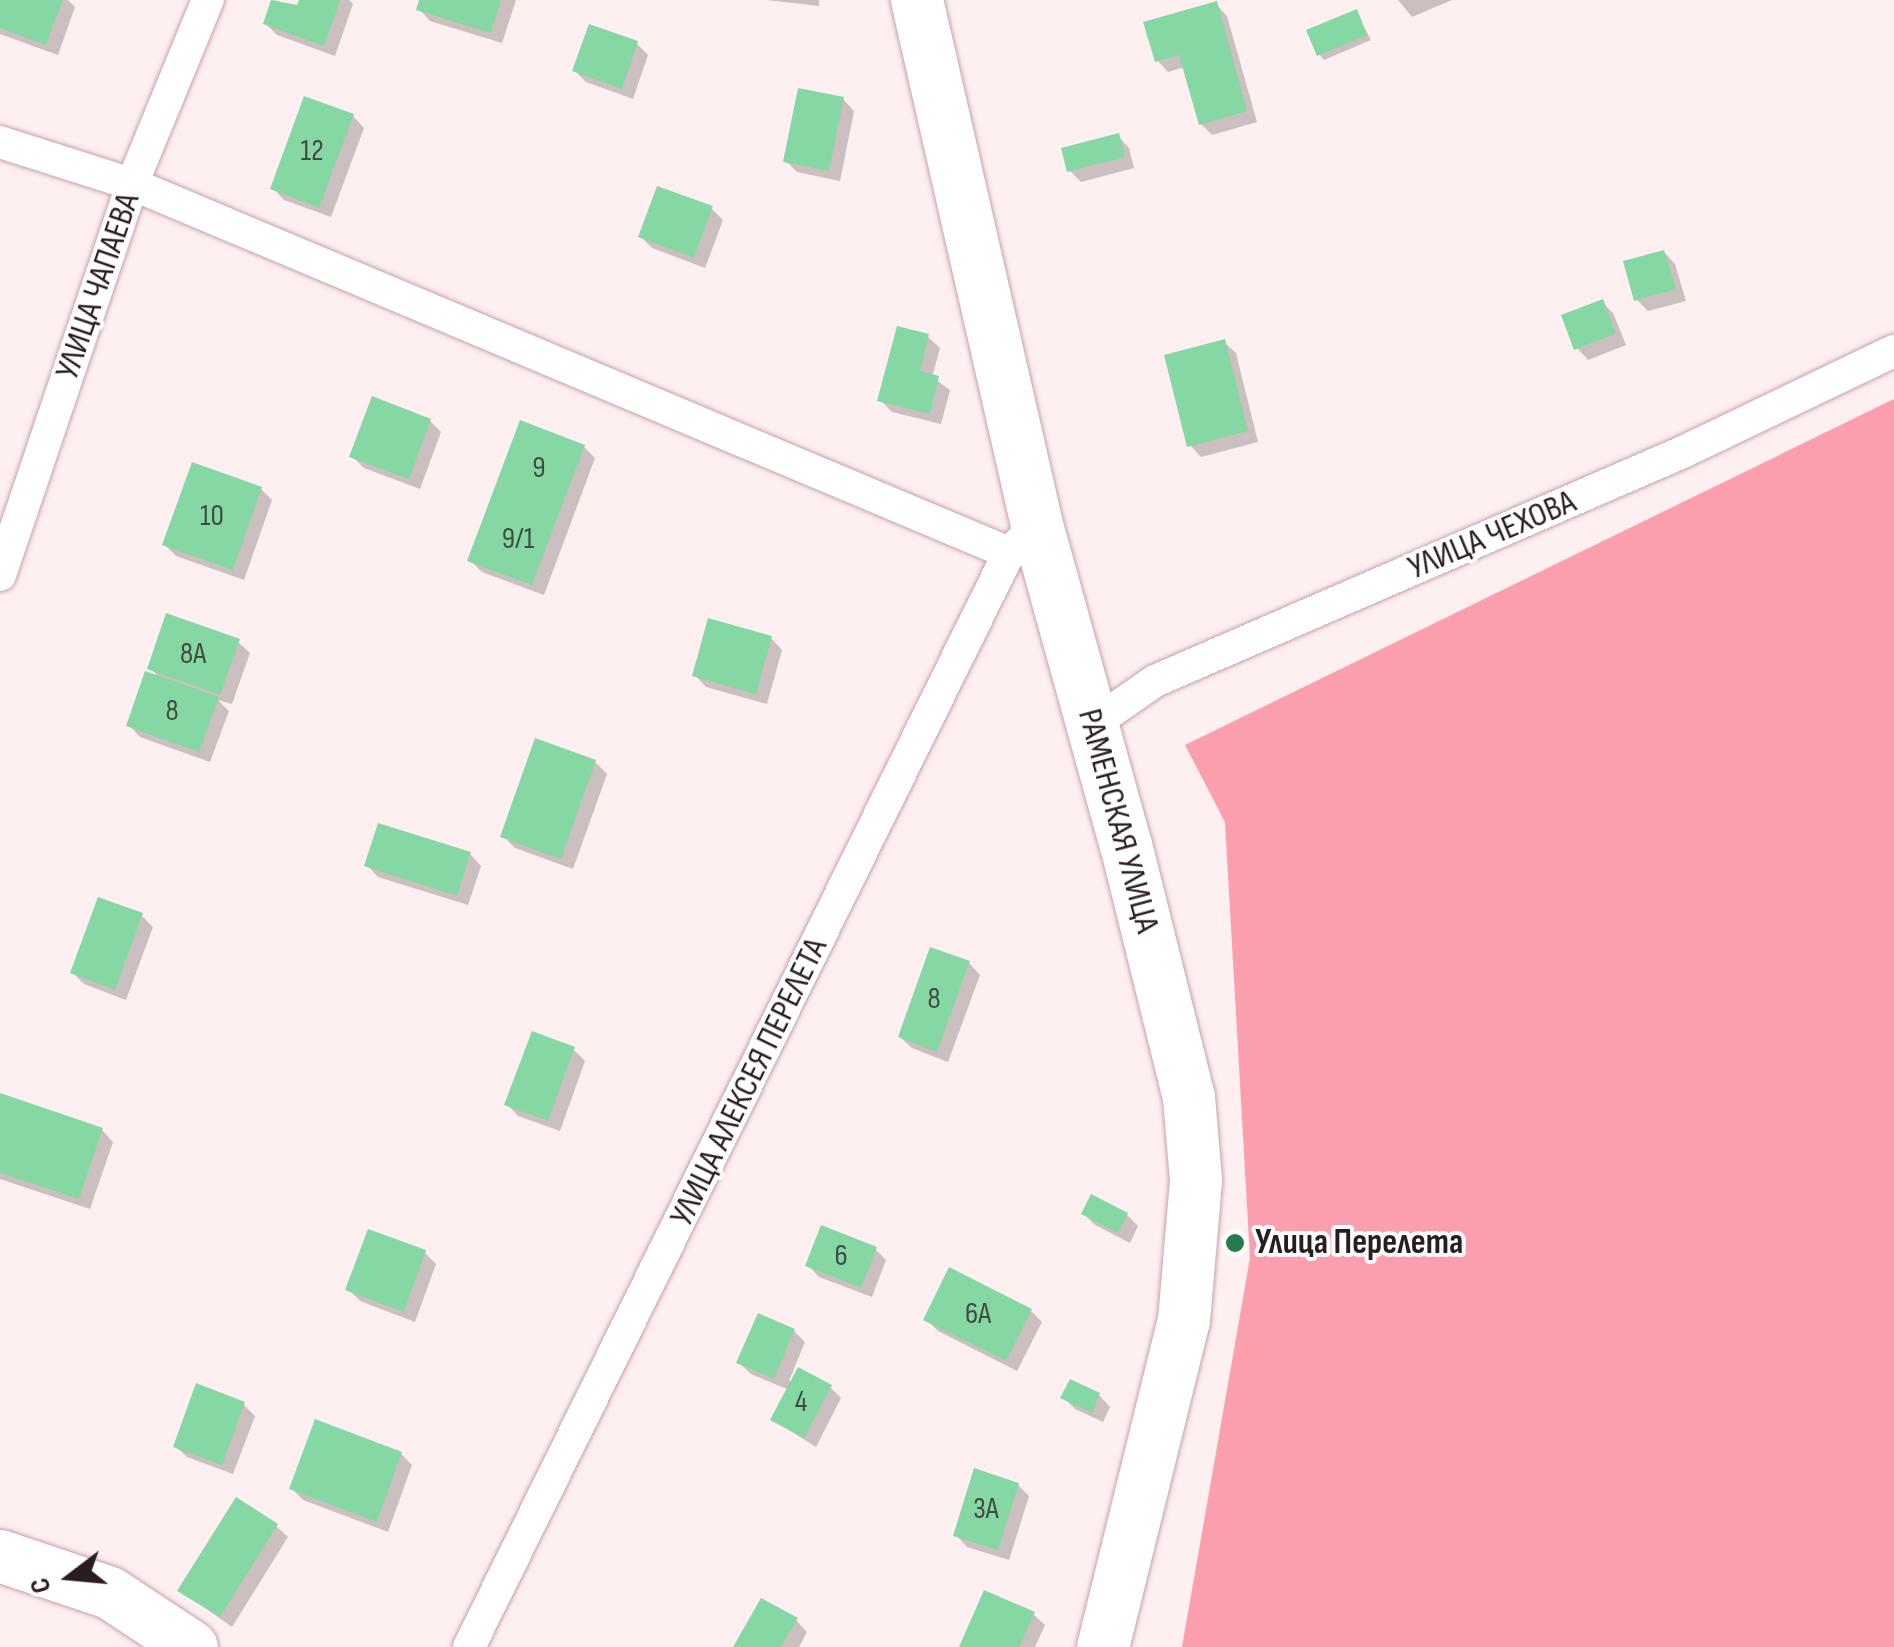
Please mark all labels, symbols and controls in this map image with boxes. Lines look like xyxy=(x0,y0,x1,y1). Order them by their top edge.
house number: 12 xyxy=(300,133,324,169)
street label: УЛИЦА ЧАПАЕВА xyxy=(47,187,149,385)
house number: 9 xyxy=(532,450,546,486)
street label: УЛИЦА ЧЕХОВА xyxy=(1402,481,1582,589)
house number: 10 xyxy=(200,498,224,534)
house number: 9/1 xyxy=(502,521,534,557)
house number: 8А xyxy=(180,636,206,672)
house number: 8 xyxy=(165,693,179,729)
street label: РАМЕНСКАЯ УЛИЦА xyxy=(1068,704,1168,938)
street label: УЛИЦА АЛЕКСЕЯ ПЕРЕЛЕТА xyxy=(661,931,837,1233)
house number: 8 xyxy=(927,981,941,1017)
place label: Улица Перелета xyxy=(1255,1222,1463,1264)
marker: Улица Перелета xyxy=(1224,1232,1246,1254)
house number: 6 xyxy=(834,1238,848,1274)
house number: 6А xyxy=(965,1296,991,1332)
house number: 4 xyxy=(795,1384,807,1420)
house number: 3А xyxy=(973,1491,999,1527)
north arrow xyxy=(20,1527,120,1627)
text: С xyxy=(23,1574,59,1597)

